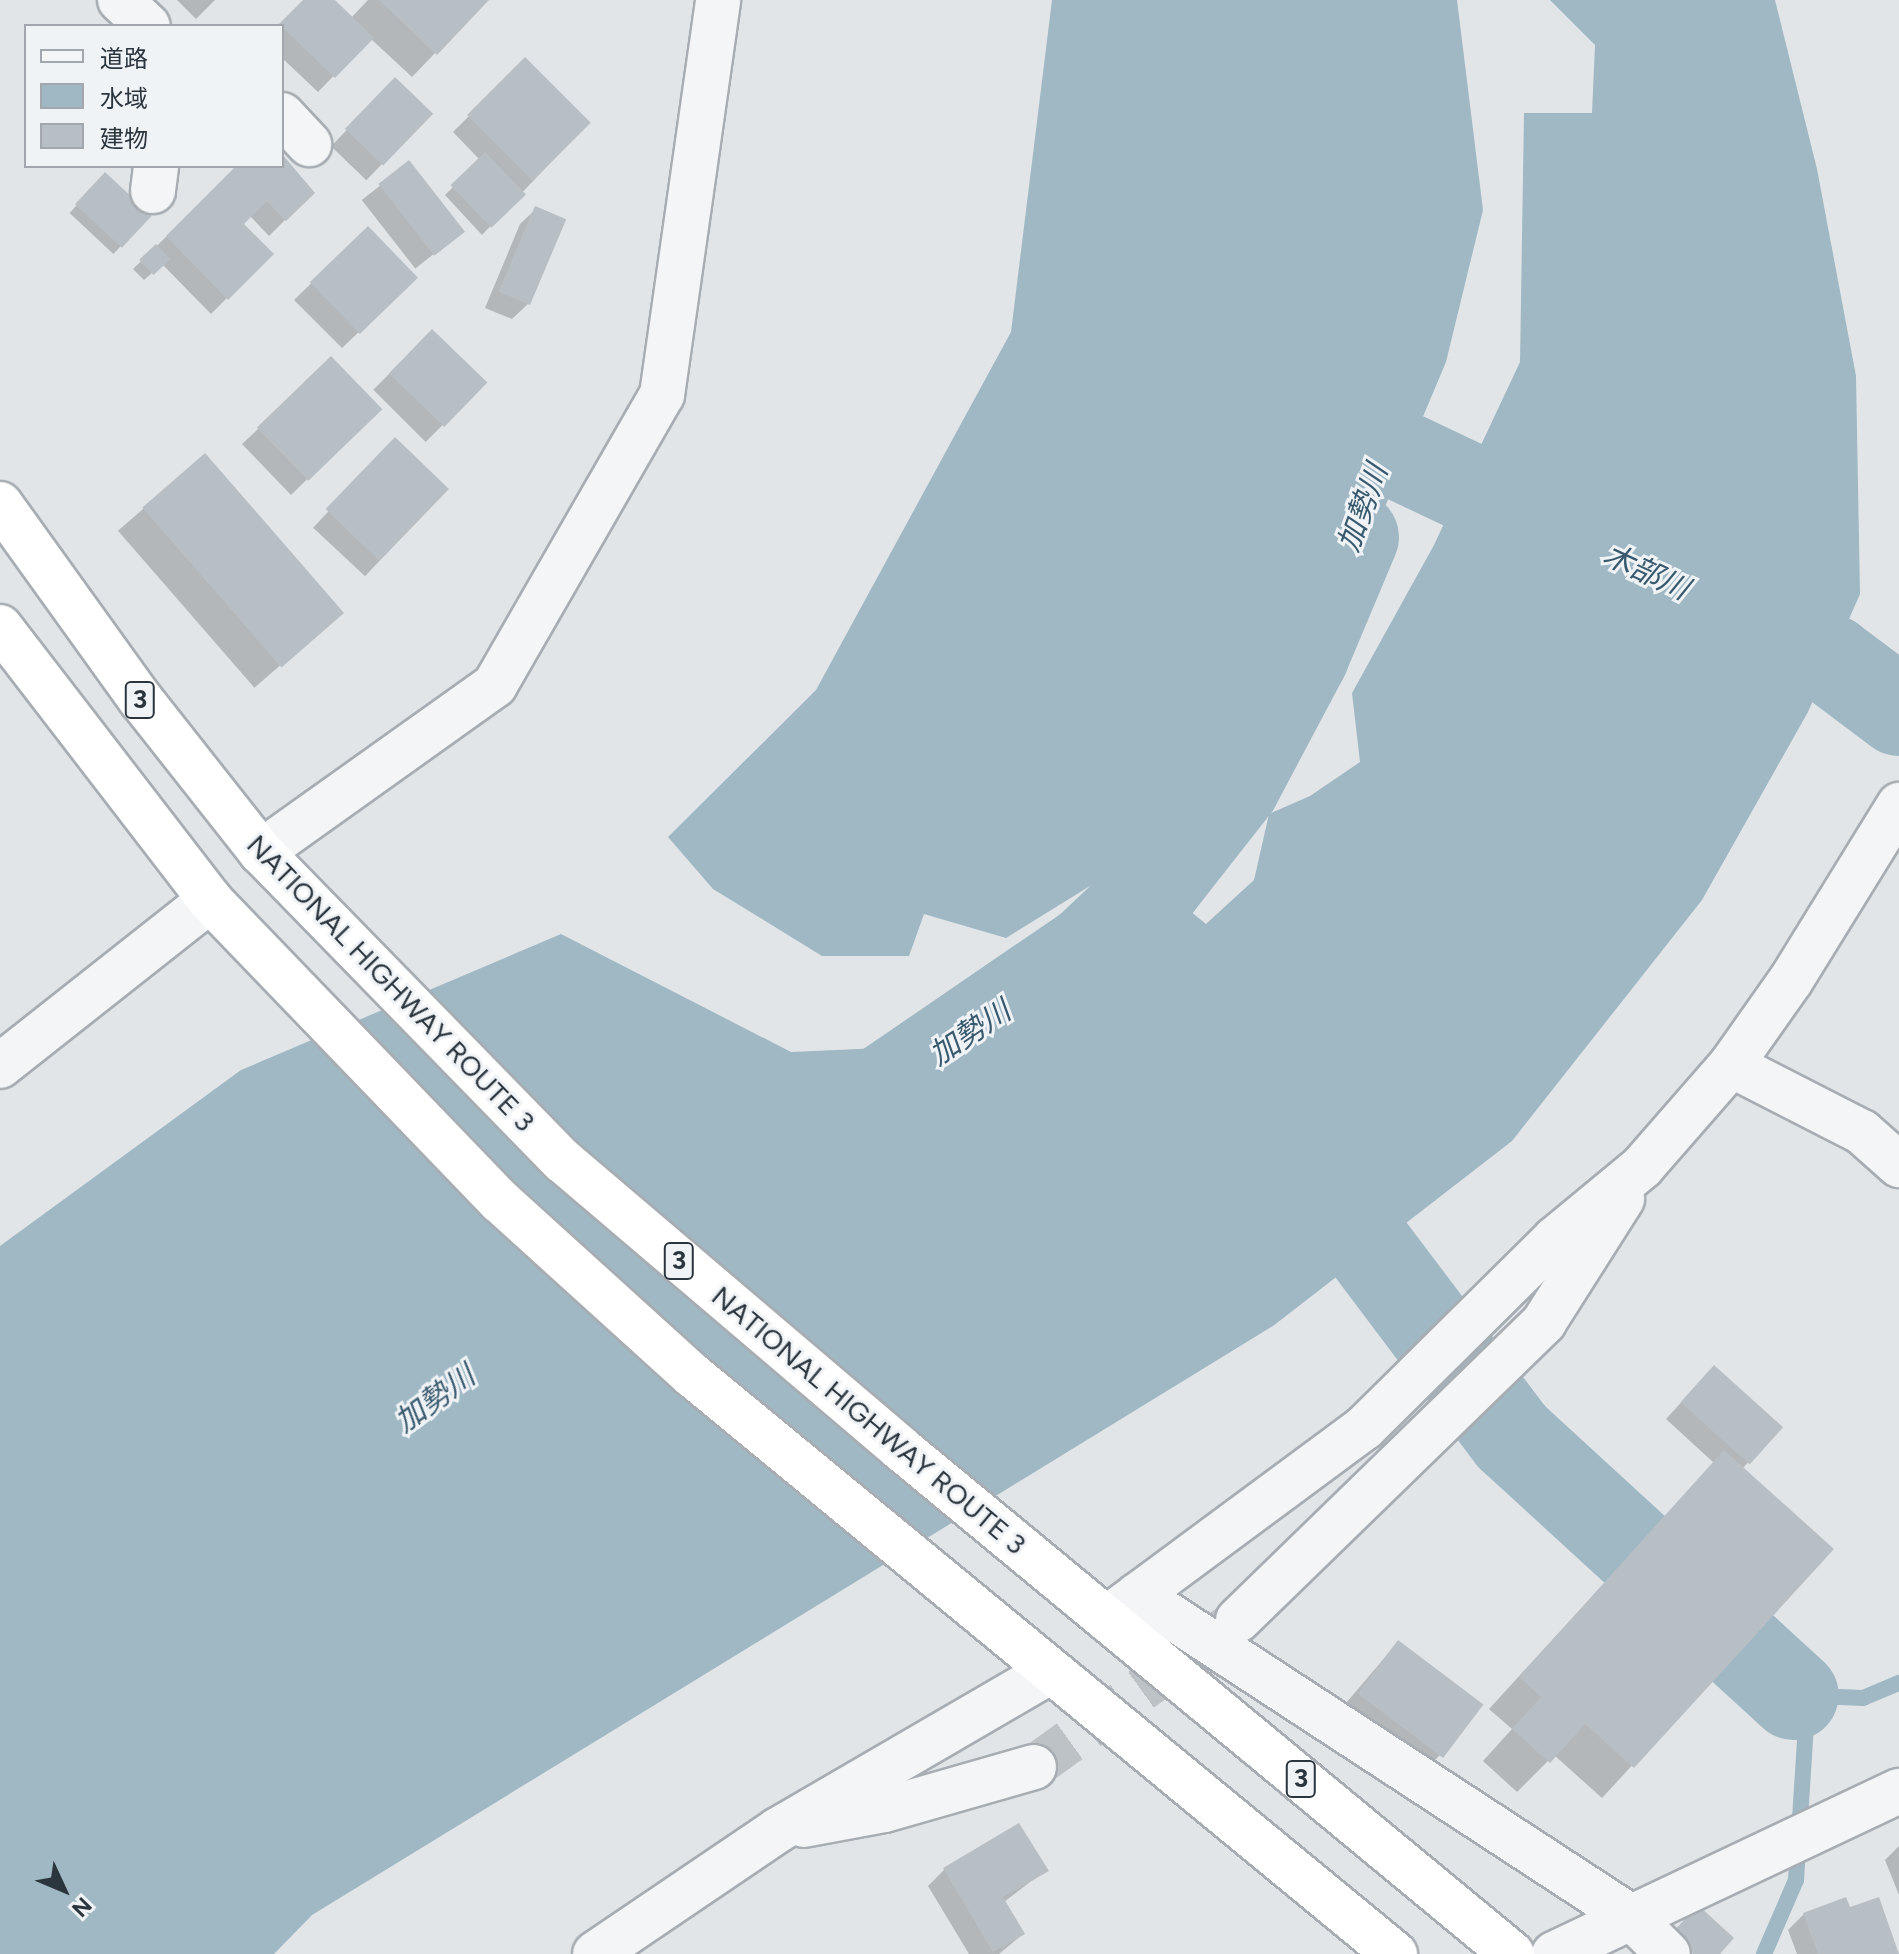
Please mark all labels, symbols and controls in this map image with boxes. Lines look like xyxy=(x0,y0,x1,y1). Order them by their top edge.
legend xyxy=(24,24,284,168)
text: 道路 xyxy=(100,44,148,73)
text: 水域 xyxy=(100,84,148,113)
text: 建物 xyxy=(100,124,148,153)
water label: 加勢川 xyxy=(1331,460,1395,556)
water label: 木部川 xyxy=(1598,537,1694,607)
road number: 3 xyxy=(124,678,156,722)
street label: NATIONAL HIGHWAY ROUTE 3 xyxy=(240,828,542,1138)
water label: 加勢川 xyxy=(923,993,1017,1073)
road number: 3 xyxy=(663,1239,695,1283)
street label: NATIONAL HIGHWAY ROUTE 3 xyxy=(705,1279,1033,1561)
water label: 加勢川 xyxy=(388,1358,482,1440)
road number: 3 xyxy=(1285,1757,1317,1801)
north arrow xyxy=(24,1850,104,1930)
text: N xyxy=(66,1892,97,1923)

